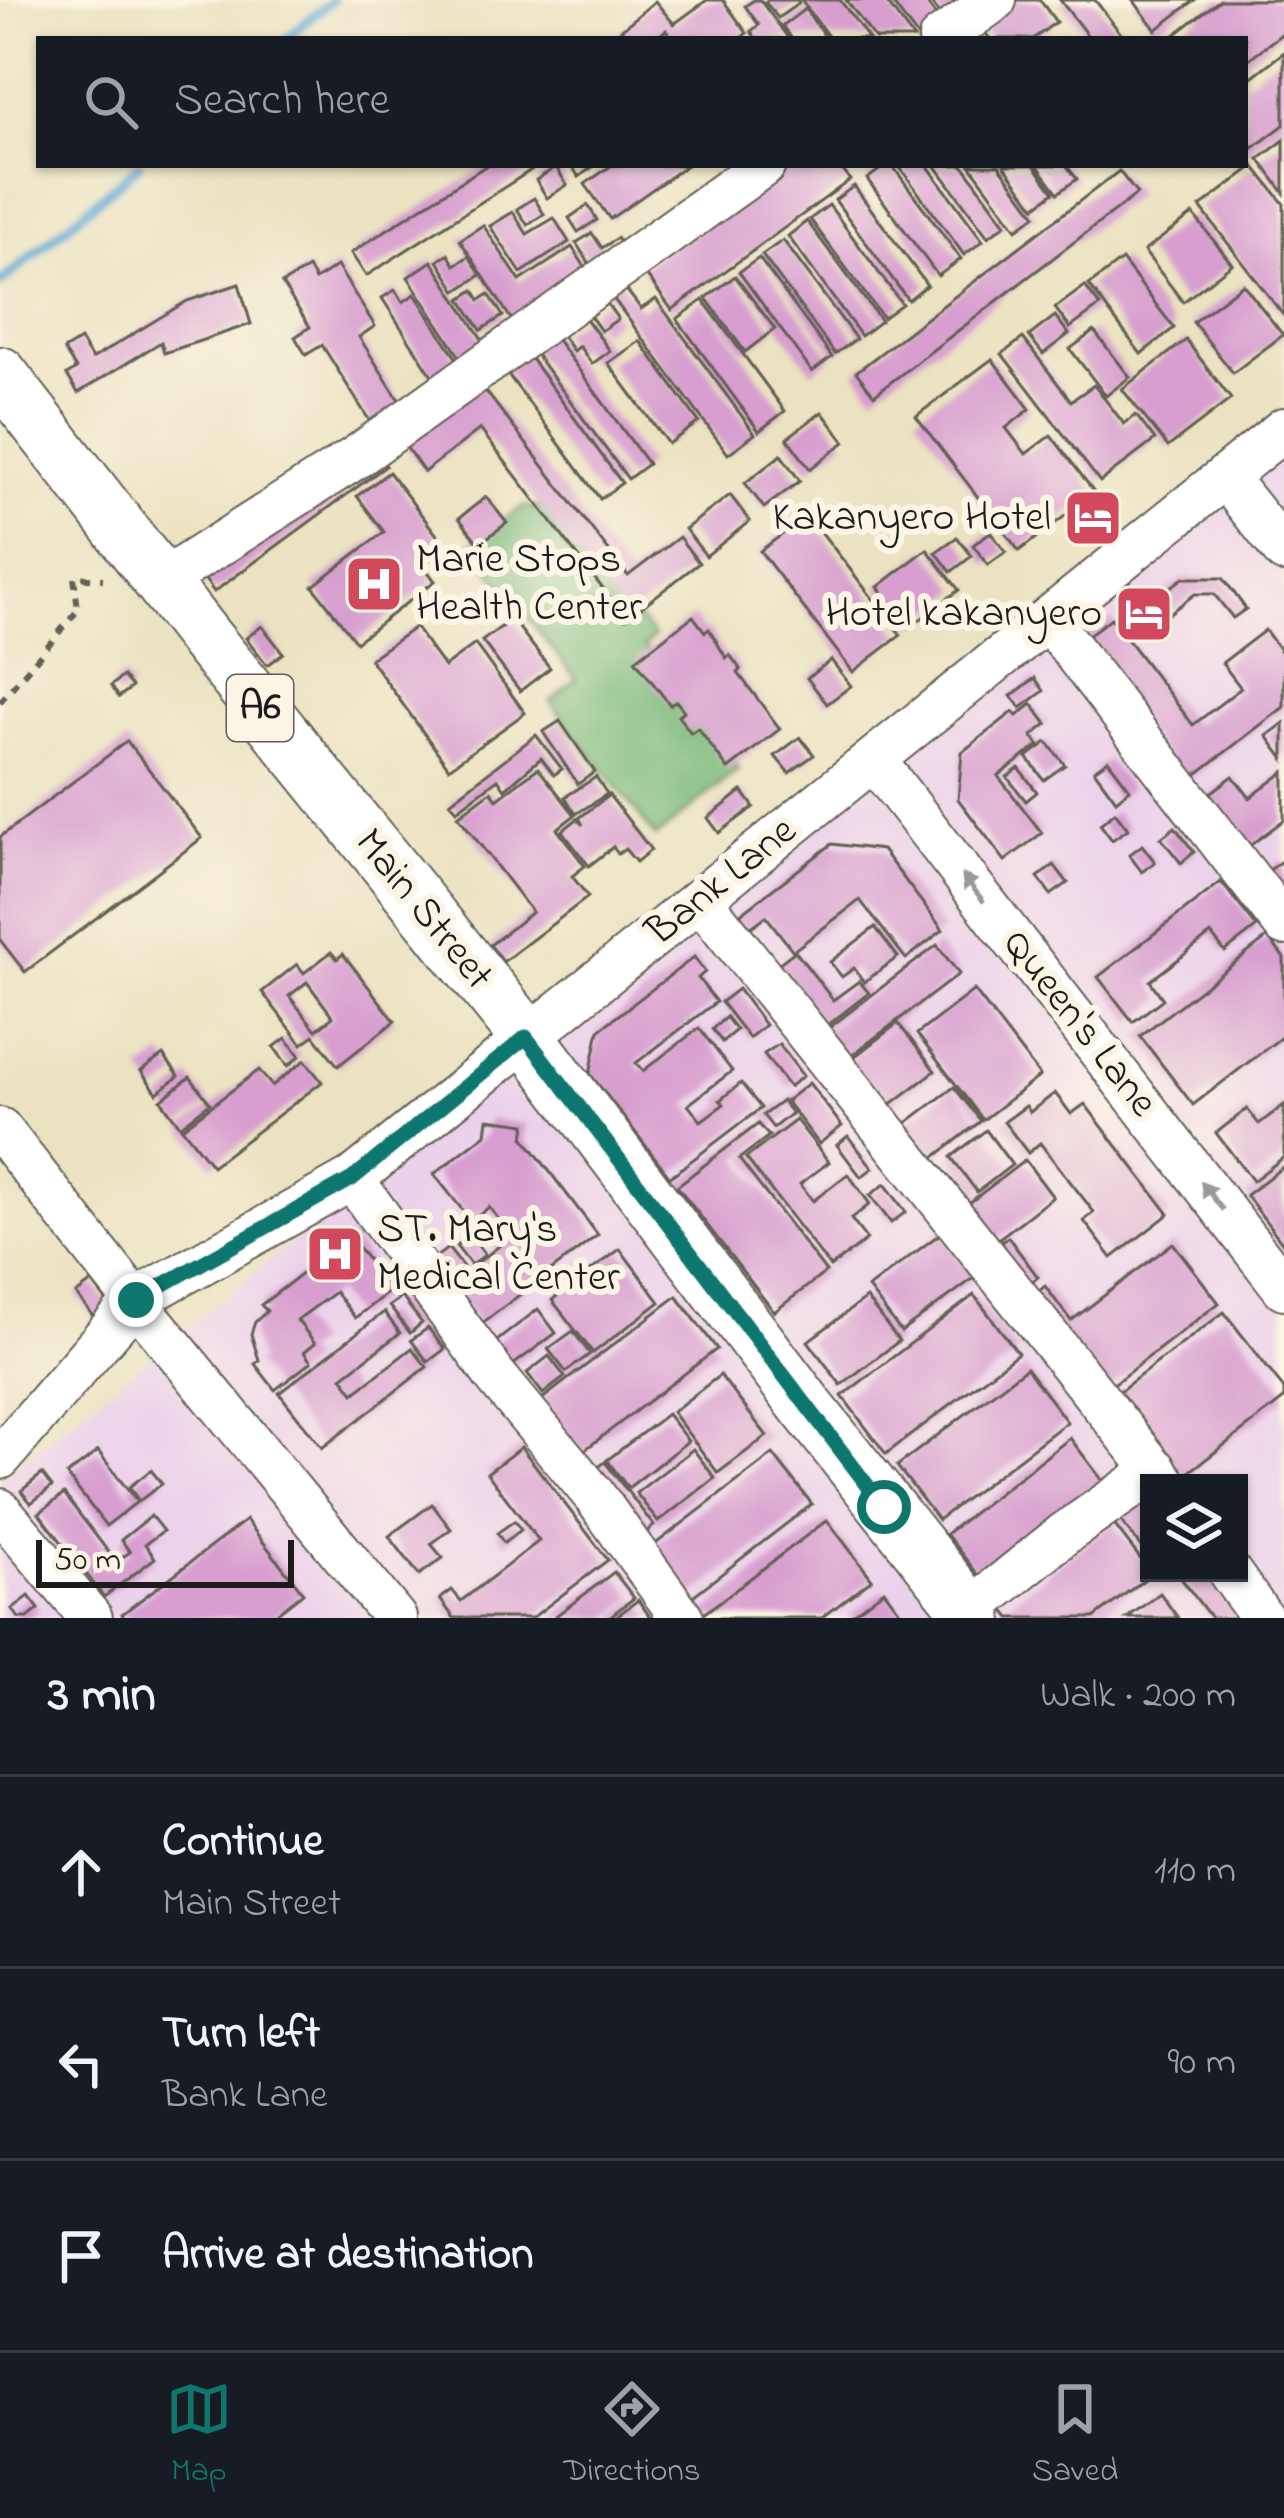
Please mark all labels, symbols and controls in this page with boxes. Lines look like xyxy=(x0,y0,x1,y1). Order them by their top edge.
search box xyxy=(36,36,1248,168)
icon: search xyxy=(78,69,144,135)
text: Search here xyxy=(174,69,390,135)
hotel icon: Kakanyero Hotel xyxy=(1062,487,1124,549)
place label: Kakanyero Hotel xyxy=(772,488,1051,549)
place label: Marie Stops Health Center xyxy=(416,530,643,639)
hospital icon: Marie Stops Health Center xyxy=(343,553,405,615)
hotel icon: Hotel kakanyero xyxy=(1113,583,1175,645)
place label: Hotel kakanyero xyxy=(825,584,1102,645)
road number: A6 xyxy=(227,675,293,741)
street label: Bank Lane xyxy=(633,802,811,962)
street label: Main Street xyxy=(339,816,507,1004)
one-way arrow xyxy=(961,872,986,904)
street label: Queen's Lane xyxy=(986,917,1172,1131)
one-way arrow xyxy=(1200,1180,1225,1211)
place label: ST. Mary's Medical Center xyxy=(377,1200,621,1309)
hospital icon: ST. Mary's Medical Center xyxy=(304,1223,366,1285)
route end xyxy=(109,1273,163,1327)
map controls xyxy=(1140,1474,1248,1582)
button: layers xyxy=(1140,1474,1248,1582)
route start xyxy=(857,1480,911,1534)
scale bar xyxy=(36,1534,294,1587)
text: 50 m xyxy=(54,1537,121,1585)
text: 3 min xyxy=(48,1659,156,1734)
text: Walk · 200 m xyxy=(1040,1668,1236,1725)
text: Continue xyxy=(162,1810,323,1876)
icon: ahead xyxy=(48,1839,114,1905)
text: 110 m xyxy=(1154,1843,1236,1900)
text: Main Street xyxy=(162,1876,341,1933)
text: Turn left xyxy=(162,2002,320,2068)
icon: left xyxy=(48,2031,114,2097)
text: 90 m xyxy=(1167,2035,1236,2092)
text: Bank Lane xyxy=(162,2068,328,2125)
icon: arrive xyxy=(48,2223,114,2289)
text: Arrive at destination xyxy=(162,2223,533,2289)
tab: Map xyxy=(166,2376,232,2496)
tab: Directions xyxy=(563,2376,701,2496)
tab: Saved xyxy=(1032,2376,1118,2496)

